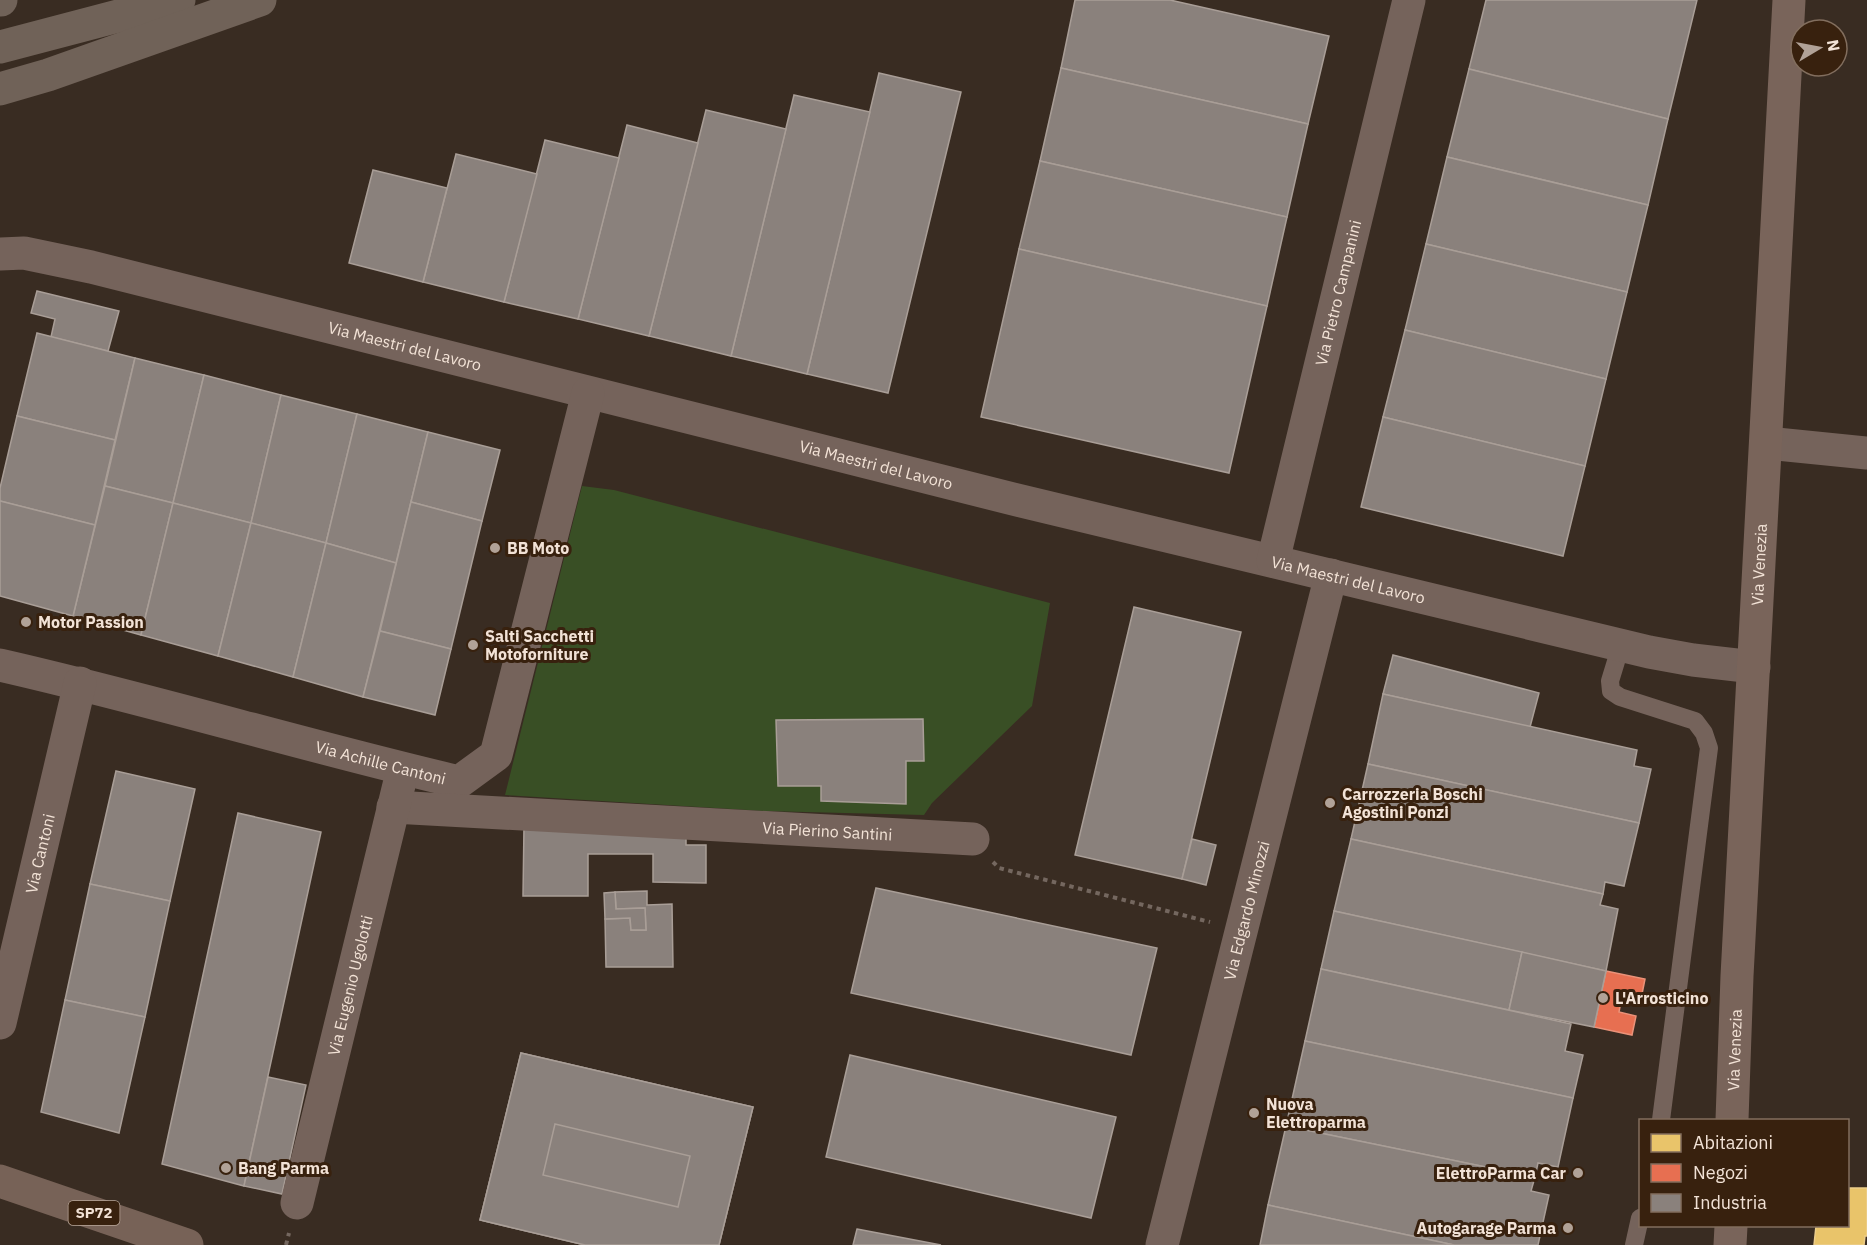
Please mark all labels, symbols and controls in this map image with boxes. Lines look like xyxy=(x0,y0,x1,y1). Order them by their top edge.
north arrow xyxy=(1789,18,1849,78)
text: N xyxy=(1823,38,1845,53)
street label: Via Pietro Campanini xyxy=(1311,218,1365,368)
street label: Via Maestri del Lavoro xyxy=(326,317,484,375)
street label: Via Maestri del Lavoro xyxy=(797,436,955,493)
street label: Via Venezia xyxy=(1747,523,1771,606)
place label: BB Moto xyxy=(507,538,569,558)
marker: BB Moto xyxy=(488,541,502,555)
street label: Via Maestri del Lavoro xyxy=(1269,551,1427,608)
place label: Motor Passion xyxy=(38,612,144,632)
marker: Motor Passion xyxy=(19,615,33,629)
place label: Salti Sacchetti Motoforniture xyxy=(485,626,594,664)
marker: Salti Sacchetti Motoforniture xyxy=(466,638,480,652)
street label: Via Achille Cantoni xyxy=(313,736,448,789)
place label: Carrozzeria Boschi Agostini Ponzi xyxy=(1342,784,1483,822)
marker: Carrozzeria Boschi Agostini Ponzi xyxy=(1323,796,1337,810)
street label: Via Cantoni xyxy=(21,812,59,895)
street label: Via Pierino Santini xyxy=(762,817,893,845)
street label: Via Edgardo Minozzi xyxy=(1219,839,1274,982)
street label: Via Eugenio Ugolotti xyxy=(323,913,377,1058)
place label: L'Arrosticino xyxy=(1615,988,1708,1008)
marker: L'Arrosticino xyxy=(1596,991,1610,1005)
street label: Via Venezia xyxy=(1723,1008,1746,1091)
place label: Nuova Elettroparma xyxy=(1266,1094,1366,1132)
marker: Nuova Elettroparma xyxy=(1247,1106,1261,1120)
legend xyxy=(1639,1119,1849,1227)
text: Abitazioni xyxy=(1693,1131,1773,1154)
place label: Bang Parma xyxy=(238,1158,329,1178)
marker: Bang Parma xyxy=(219,1161,233,1175)
text: Negozi xyxy=(1693,1161,1748,1184)
place label: ElettroParma Car xyxy=(1436,1163,1567,1183)
marker: ElettroParma Car xyxy=(1571,1166,1585,1180)
text: Industria xyxy=(1693,1191,1767,1214)
road number: SP72 xyxy=(68,1201,119,1225)
place label: Autogarage Parma xyxy=(1416,1218,1556,1238)
marker: Autogarage Parma xyxy=(1561,1221,1575,1235)

